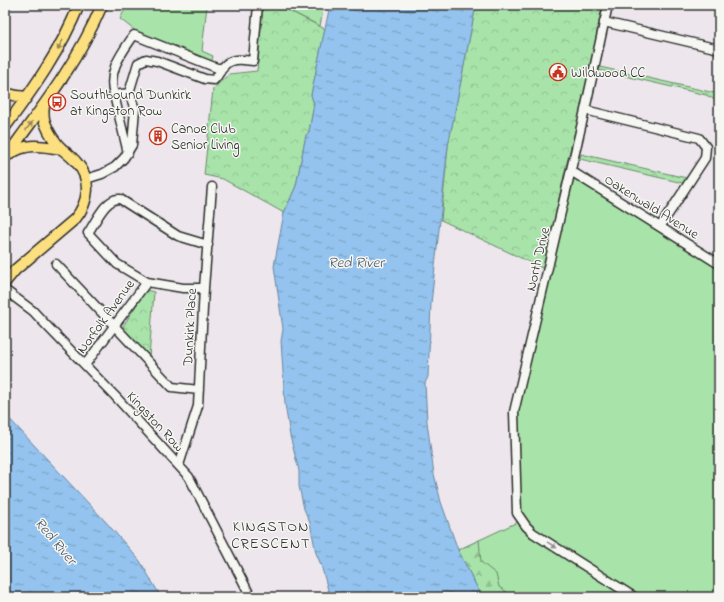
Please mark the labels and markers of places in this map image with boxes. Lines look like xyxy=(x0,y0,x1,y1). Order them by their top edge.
public building icon: Wildwood CC xyxy=(548,62,568,82)
place label: Wildwood CC xyxy=(571,63,646,84)
place label: Southbound Dunkirk at Kingston Row xyxy=(70,85,192,123)
bus stop icon: Southbound Dunkirk at Kingston Row xyxy=(47,92,67,112)
place label: Canoe Club Senior Living xyxy=(171,119,240,157)
building icon: Canoe Club Senior Living xyxy=(148,126,168,146)

